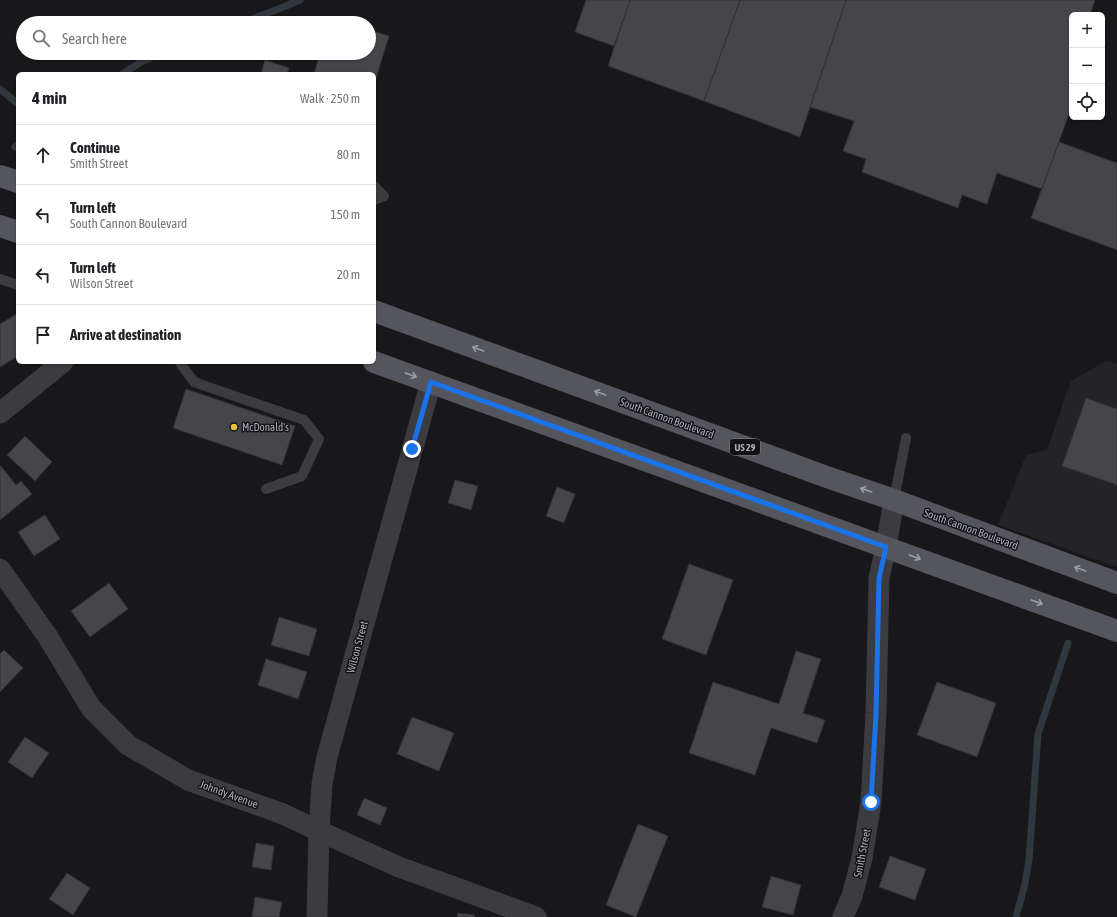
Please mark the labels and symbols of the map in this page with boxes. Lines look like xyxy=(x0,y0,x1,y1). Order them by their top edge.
one-way arrow xyxy=(472,344,484,352)
one-way arrow xyxy=(404,372,417,379)
one-way arrow xyxy=(594,389,606,397)
street label: South Cannon Boulevard xyxy=(618,395,716,441)
place label: McDonald's xyxy=(242,421,289,433)
marker: McDonald's xyxy=(229,422,239,432)
road number: US 29 xyxy=(730,439,760,455)
route end xyxy=(403,440,421,458)
one-way arrow xyxy=(861,486,873,494)
street label: South Cannon Boulevard xyxy=(922,506,1020,552)
one-way arrow xyxy=(908,554,920,562)
one-way arrow xyxy=(1075,565,1087,573)
one-way arrow xyxy=(1030,598,1042,606)
street label: Wilson Street xyxy=(344,620,370,674)
street label: Johndy Avenue xyxy=(198,778,260,810)
route start xyxy=(862,793,880,811)
street label: Smith Street xyxy=(851,828,873,878)

